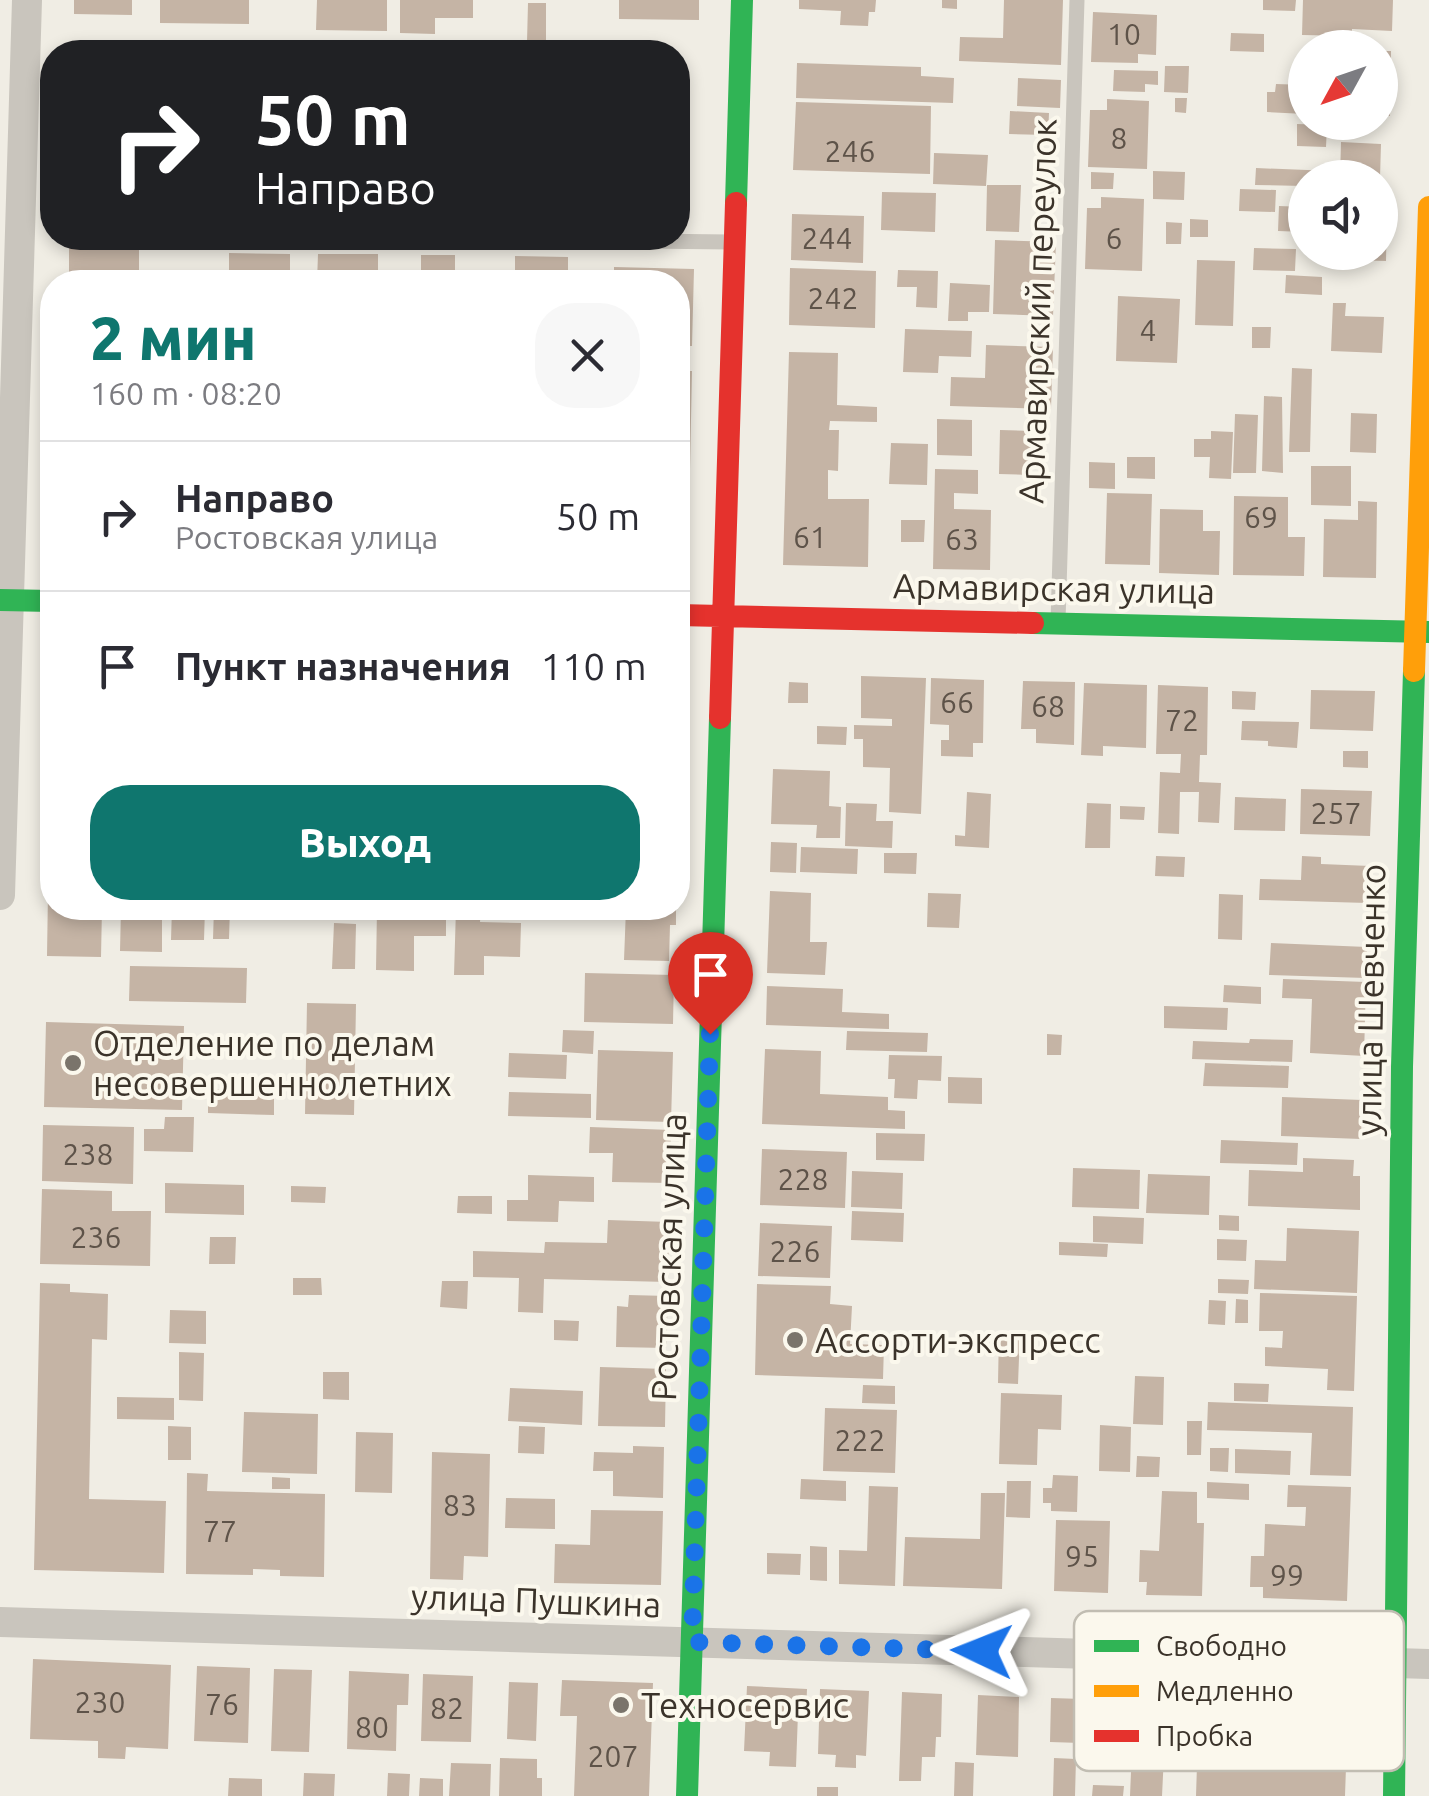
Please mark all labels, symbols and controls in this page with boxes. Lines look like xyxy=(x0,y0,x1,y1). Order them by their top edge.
house number: 10 xyxy=(1107,17,1141,51)
north arrow xyxy=(1288,30,1398,140)
map controls xyxy=(1288,30,1398,270)
icon: right xyxy=(90,80,220,210)
text: 50 m xyxy=(255,80,411,158)
street label: Армавирский переулок xyxy=(1010,118,1064,504)
house number: 8 xyxy=(1111,121,1127,155)
house number: 246 xyxy=(825,134,875,168)
button: sound xyxy=(1288,160,1398,270)
text: Направо xyxy=(255,162,436,213)
house number: 244 xyxy=(802,221,852,255)
house number: 6 xyxy=(1106,221,1122,255)
house number: 242 xyxy=(808,281,858,315)
button: close xyxy=(535,303,640,408)
text: 2 мин xyxy=(90,304,257,371)
house number: 4 xyxy=(1140,313,1156,347)
text: 160 m · 08:20 xyxy=(90,375,282,411)
text: Направо xyxy=(175,477,334,519)
icon: right xyxy=(90,489,145,544)
text: 50 m xyxy=(556,495,640,537)
house number: 69 xyxy=(1244,500,1278,534)
text: Ростовская улица xyxy=(175,519,438,555)
house number: 61 xyxy=(793,520,827,554)
house number: 63 xyxy=(945,522,979,556)
street label: Армавирская улица xyxy=(893,565,1215,611)
icon: arrive xyxy=(90,639,145,694)
text: Пункт назначения xyxy=(175,645,511,687)
text: 110 m xyxy=(541,645,647,687)
house number: 66 xyxy=(940,685,974,719)
house number: 68 xyxy=(1031,689,1065,723)
house number: 72 xyxy=(1165,703,1199,737)
button: Выход xyxy=(90,785,640,900)
house number: 257 xyxy=(1311,796,1361,830)
street label: улица Шевченко xyxy=(1348,863,1392,1137)
pin xyxy=(668,932,753,1035)
icon: arrive xyxy=(683,947,738,1002)
place label: Отделение по делам несовершеннолетних xyxy=(93,1023,452,1103)
marker: Отделение по делам несовершеннолетних xyxy=(62,1052,84,1074)
street label: Ростовская улица xyxy=(643,1112,693,1402)
house number: 238 xyxy=(63,1137,113,1171)
house number: 228 xyxy=(778,1162,828,1196)
house number: 236 xyxy=(71,1220,121,1254)
house number: 226 xyxy=(770,1234,820,1268)
place label: Ассорти-экспресс xyxy=(815,1320,1101,1360)
marker: Ассорти-экспресс xyxy=(784,1329,806,1351)
house number: 222 xyxy=(835,1423,885,1457)
house number: 83 xyxy=(443,1488,477,1522)
house number: 77 xyxy=(203,1514,237,1548)
house number: 95 xyxy=(1065,1539,1099,1573)
house number: 99 xyxy=(1270,1558,1304,1592)
street label: улица Пушкина xyxy=(410,1576,662,1624)
position arrow xyxy=(930,1599,1034,1703)
legend xyxy=(1074,1611,1404,1771)
text: Свободно xyxy=(1156,1630,1287,1661)
text: Медленно xyxy=(1156,1675,1294,1706)
house number: 230 xyxy=(75,1685,125,1719)
place label: Техносервис xyxy=(641,1685,849,1725)
house number: 76 xyxy=(205,1687,239,1721)
house number: 82 xyxy=(430,1691,464,1725)
marker: Техносервис xyxy=(610,1694,632,1716)
house number: 80 xyxy=(355,1710,389,1744)
text: Пробка xyxy=(1156,1720,1253,1751)
house number: 207 xyxy=(588,1739,638,1773)

